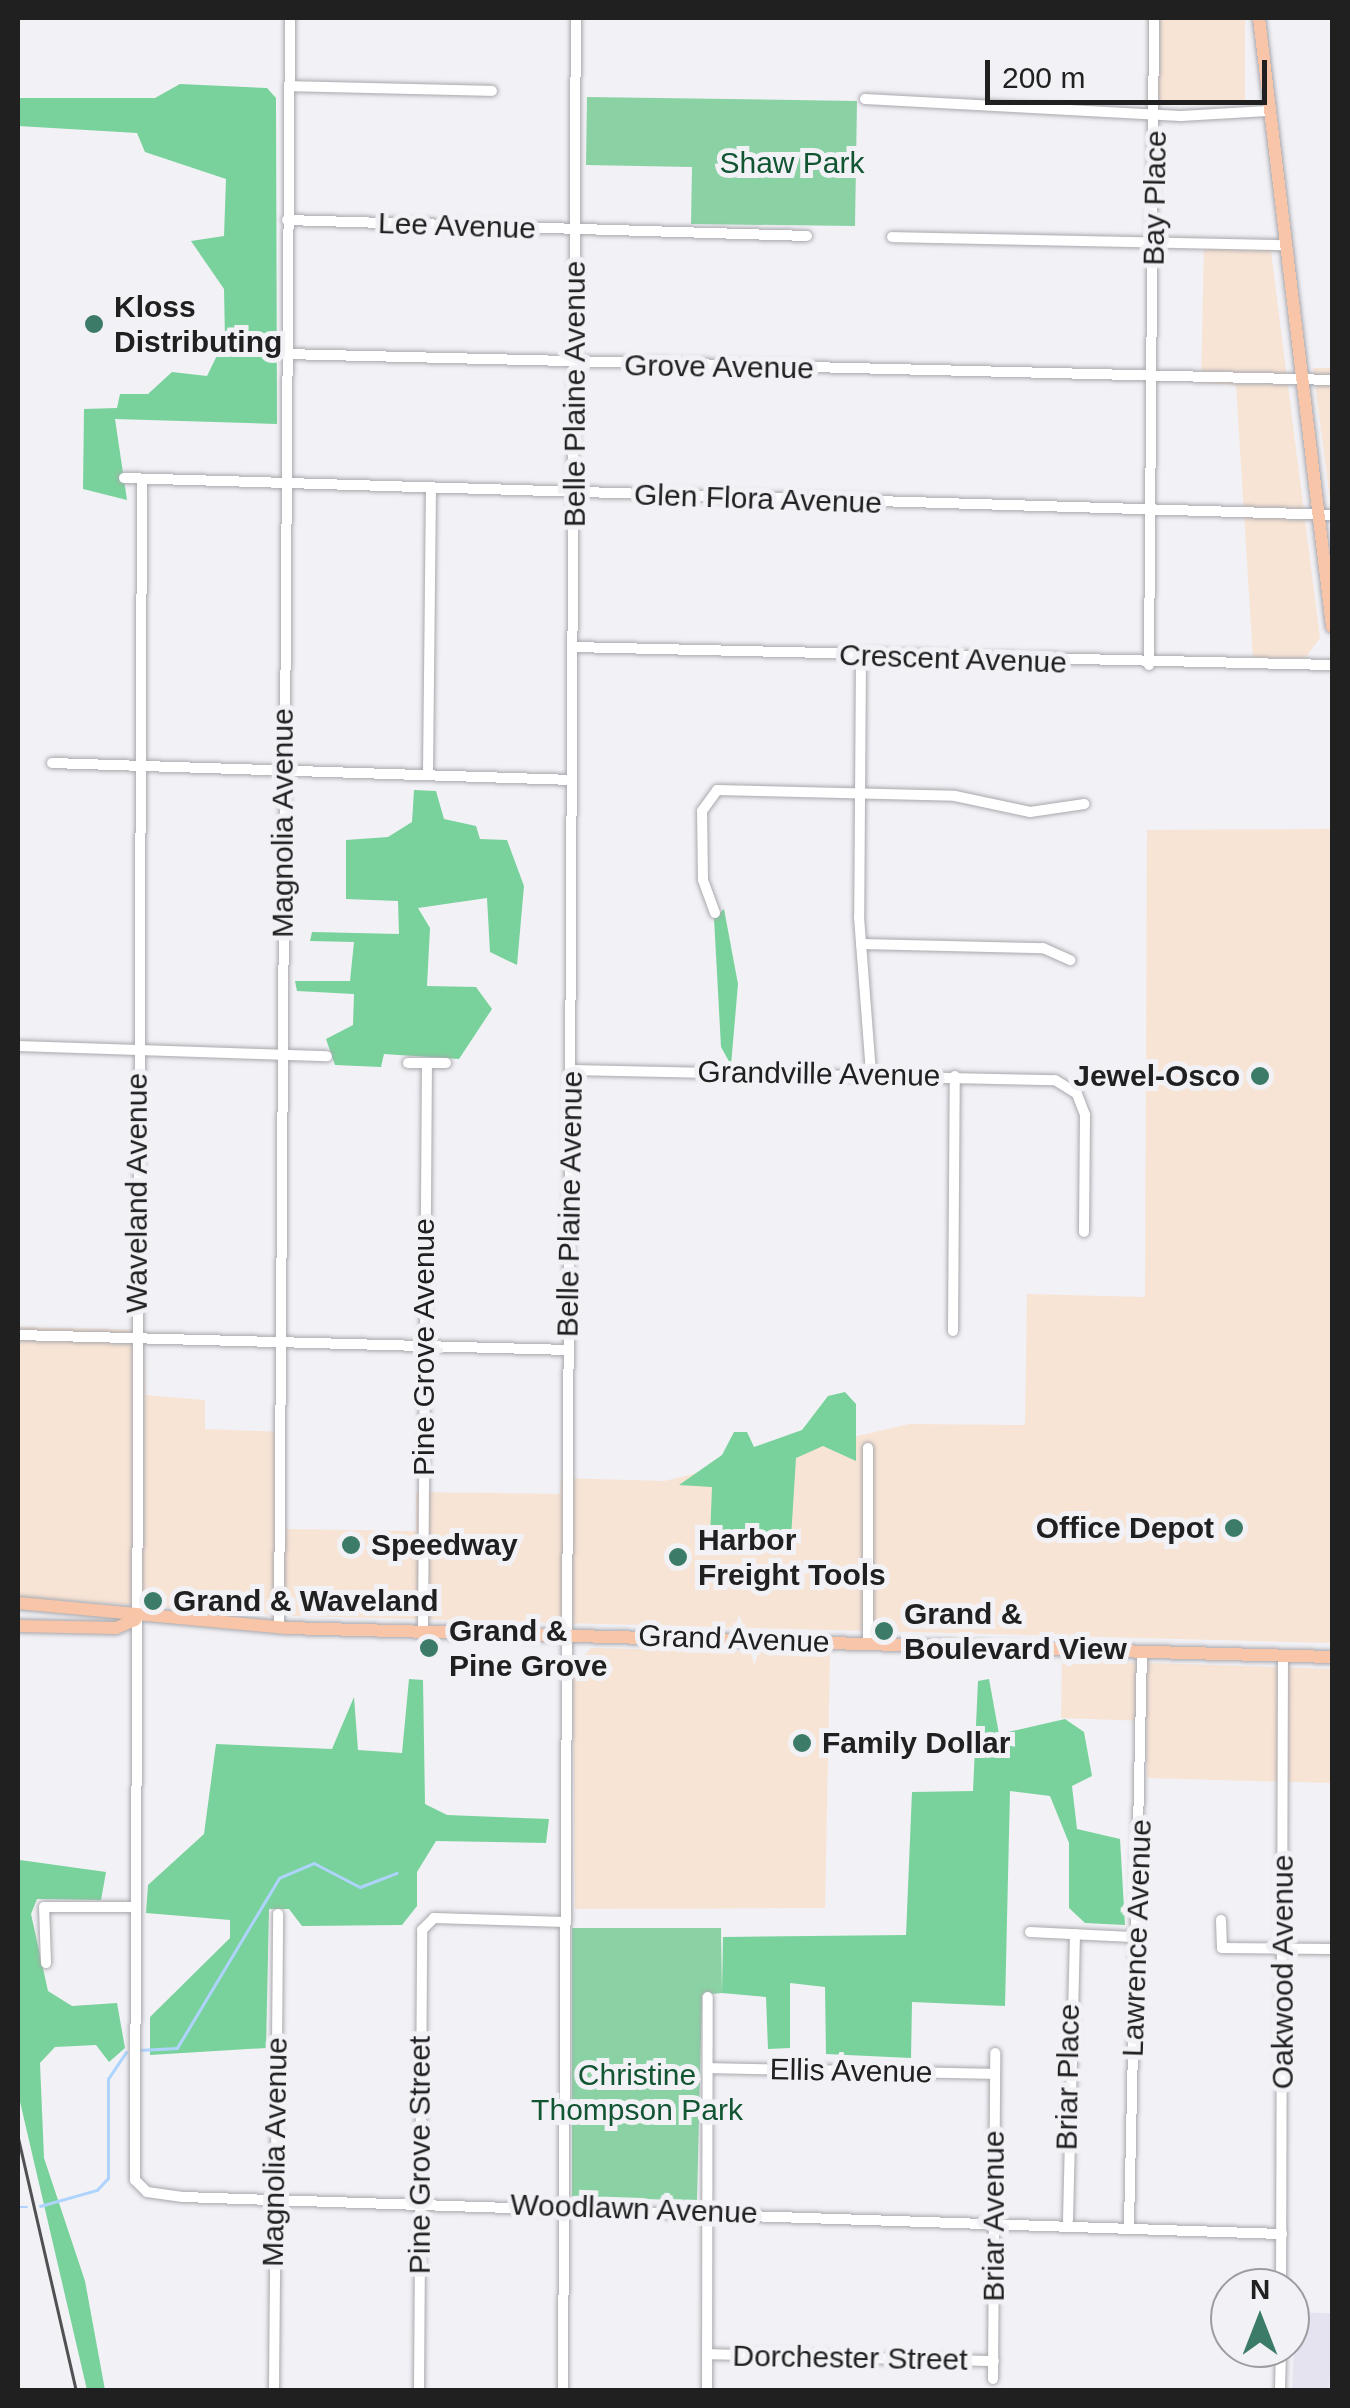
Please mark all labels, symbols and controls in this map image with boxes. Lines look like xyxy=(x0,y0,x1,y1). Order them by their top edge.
scale bar xyxy=(990,40,1272,102)
text: 200 m xyxy=(1002,61,1085,94)
street label: Bay Place xyxy=(1136,130,1174,266)
park label: Shaw Park xyxy=(719,145,865,181)
street label: Lee Avenue xyxy=(377,205,537,247)
street label: Belle Plaine Avenue xyxy=(557,260,593,528)
place label: Kloss Distributing xyxy=(114,289,282,360)
marker: Kloss Distributing xyxy=(83,313,105,335)
street label: Grove Avenue xyxy=(623,347,815,387)
street label: Glen Flora Avenue xyxy=(633,477,883,521)
street label: Crescent Avenue xyxy=(838,637,1068,681)
street label: Magnolia Avenue xyxy=(265,707,301,939)
street label: Grandville Avenue xyxy=(696,1054,942,1094)
place label: Jewel-Osco xyxy=(1073,1058,1240,1094)
marker: Jewel-Osco xyxy=(1249,1065,1271,1087)
street label: Belle Plaine Avenue xyxy=(550,1070,590,1338)
street label: Waveland Avenue xyxy=(119,1072,155,1314)
street label: Pine Grove Avenue xyxy=(406,1217,442,1477)
place label: Office Depot xyxy=(1036,1510,1214,1546)
marker: Office Depot xyxy=(1223,1517,1245,1539)
place label: Harbor Freight Tools xyxy=(698,1522,886,1592)
place label: Speedway xyxy=(371,1527,518,1563)
marker: Speedway xyxy=(340,1534,362,1556)
marker: Harbor Freight Tools xyxy=(667,1546,689,1568)
place label: Grand & Waveland xyxy=(173,1583,439,1619)
marker: Grand & Waveland xyxy=(142,1590,164,1612)
place label: Grand & Boulevard View xyxy=(904,1596,1127,1666)
place label: Grand & Pine Grove xyxy=(449,1613,607,1684)
street label: Grand Avenue xyxy=(637,1618,831,1660)
marker: Grand & Boulevard View xyxy=(873,1620,895,1642)
marker: Grand & Pine Grove xyxy=(418,1637,440,1659)
place label: Family Dollar xyxy=(822,1725,1010,1761)
marker: Family Dollar xyxy=(791,1732,813,1754)
street label: Lawrence Avenue xyxy=(1115,1818,1159,2058)
street label: Oakwood Avenue xyxy=(1265,1854,1301,2090)
street label: Briar Place xyxy=(1049,2003,1087,2151)
street label: Magnolia Avenue xyxy=(255,2036,295,2268)
street label: Pine Grove Street xyxy=(402,2036,438,2274)
street label: Ellis Avenue xyxy=(768,2052,934,2090)
park label: Christine Thompson Park xyxy=(531,2057,743,2128)
street label: Briar Avenue xyxy=(976,2130,1012,2302)
street label: Woodlawn Avenue xyxy=(509,2187,759,2231)
north arrow xyxy=(1210,2268,1310,2368)
text: N xyxy=(1250,2274,1270,2305)
street label: Dorchester Street xyxy=(732,2338,968,2378)

